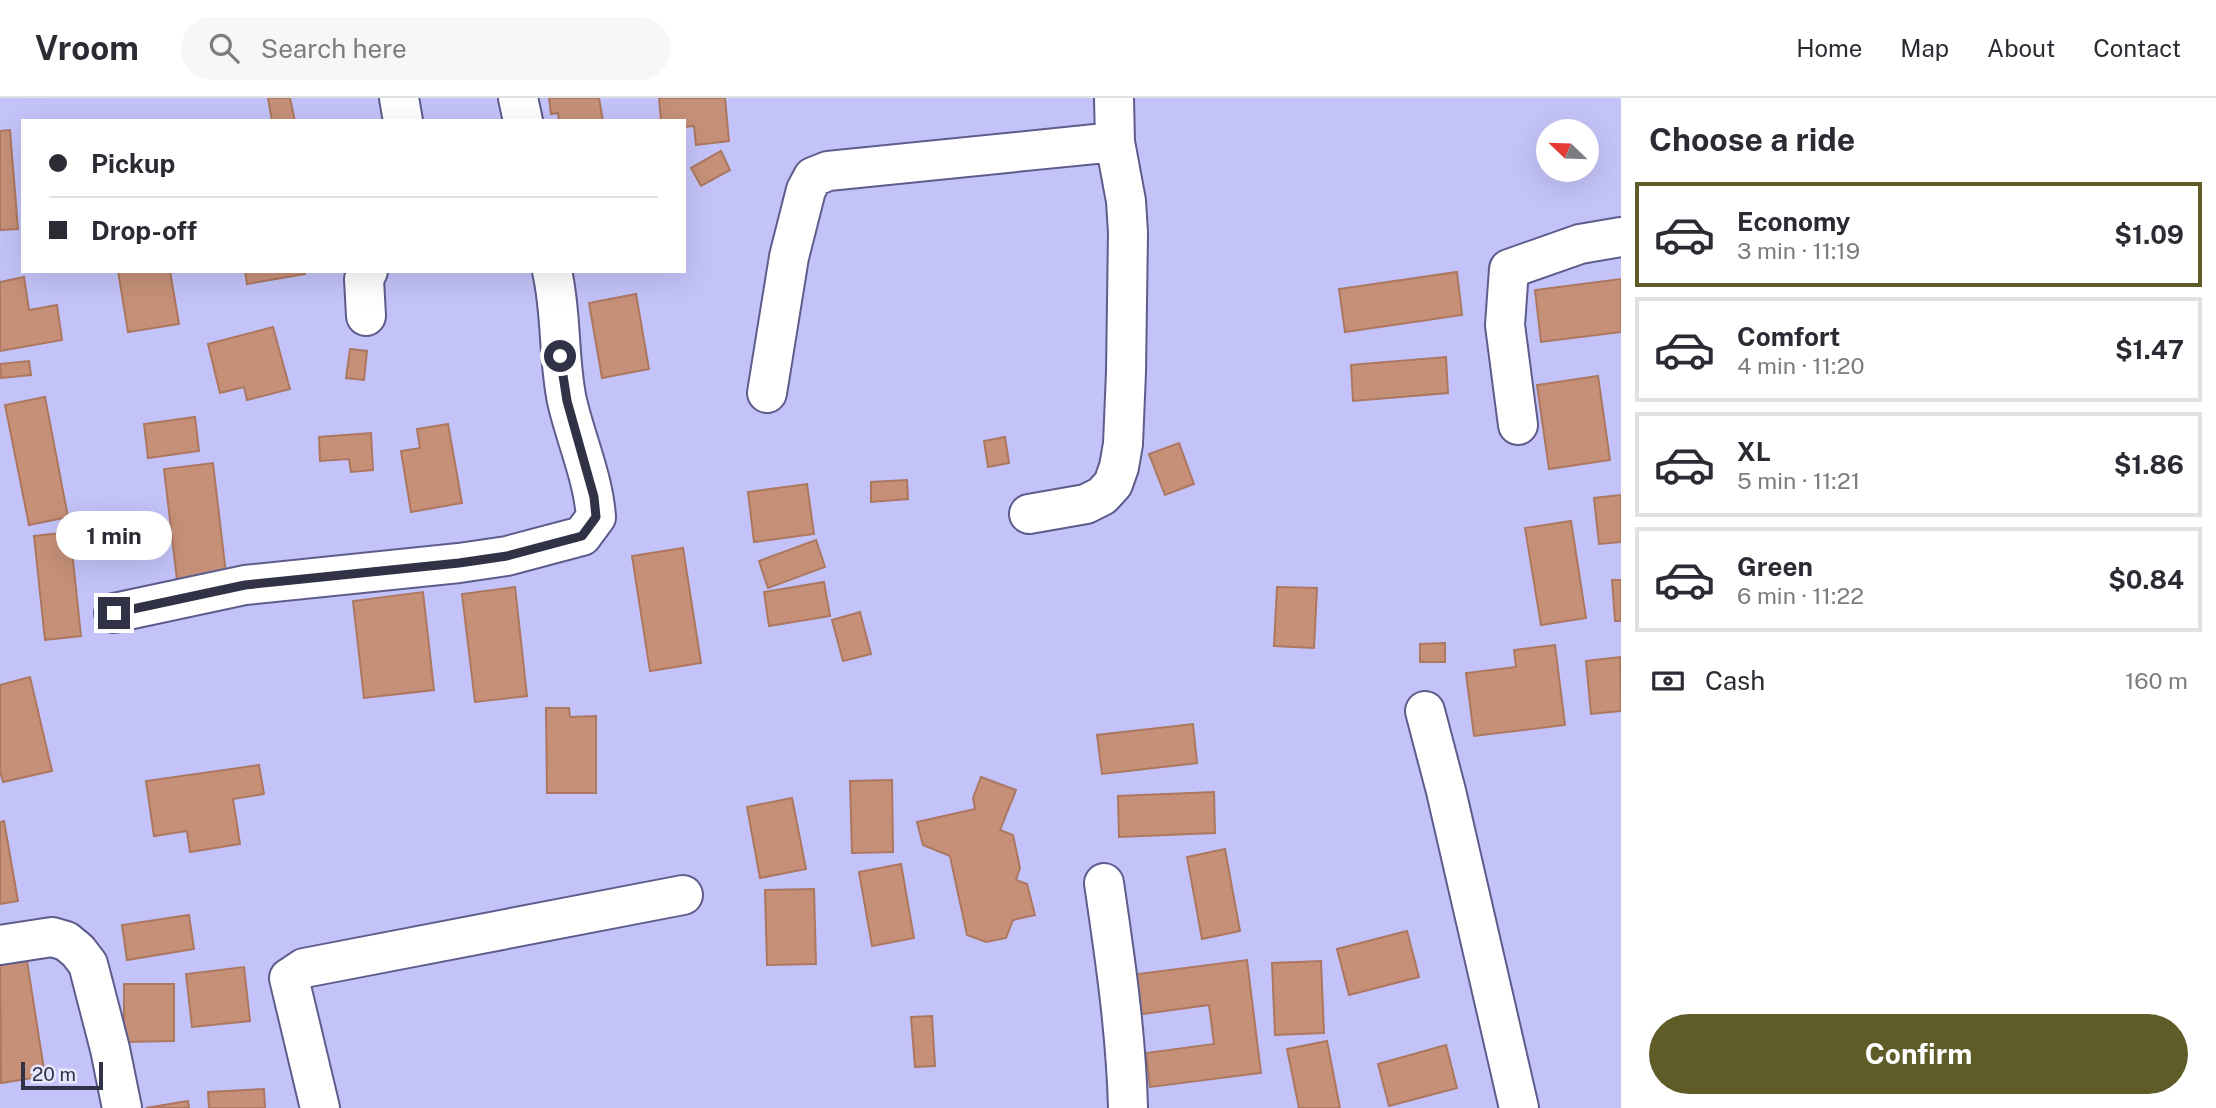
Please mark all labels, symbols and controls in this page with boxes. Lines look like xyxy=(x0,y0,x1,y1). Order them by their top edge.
search box xyxy=(181,17,671,80)
text: Vroom xyxy=(35,29,139,67)
icon: search xyxy=(205,29,243,67)
text: Search here xyxy=(261,33,407,64)
text: Home xyxy=(1796,34,1862,62)
text: Map xyxy=(1900,34,1949,62)
text: About xyxy=(1987,34,2055,62)
text: Contact xyxy=(2093,34,2181,62)
north arrow xyxy=(1536,119,1600,182)
map controls xyxy=(1536,119,1599,182)
text: Choose a ride xyxy=(1649,121,1855,158)
text: Pickup xyxy=(91,148,175,179)
icon: car xyxy=(1653,203,1716,266)
text: Economy xyxy=(1737,206,1850,237)
text: Drop-off xyxy=(91,215,197,246)
text: $1.09 xyxy=(2114,219,2184,250)
text: 3 min · 11:19 xyxy=(1737,237,1860,264)
icon: car xyxy=(1653,318,1716,381)
text: Comfort xyxy=(1737,321,1840,352)
text: $1.47 xyxy=(2115,334,2184,365)
route start xyxy=(544,340,576,372)
text: 4 min · 11:20 xyxy=(1737,352,1865,379)
icon: car xyxy=(1653,433,1716,496)
text: XL xyxy=(1737,436,1771,467)
text: $1.86 xyxy=(2114,449,2184,480)
text: 5 min · 11:21 xyxy=(1737,467,1860,494)
callout: 1 min xyxy=(56,512,172,560)
text: 1 min xyxy=(86,522,142,549)
icon: car xyxy=(1653,548,1716,611)
text: Green xyxy=(1737,551,1813,582)
text: $0.84 xyxy=(2108,564,2184,595)
text: 6 min · 11:22 xyxy=(1737,582,1864,609)
route end xyxy=(98,597,130,629)
icon: cash xyxy=(1649,662,1687,700)
text: Cash xyxy=(1705,665,1765,696)
text: 160 m xyxy=(2125,667,2188,694)
button: Confirm xyxy=(1649,1014,2188,1094)
scale bar xyxy=(21,1059,103,1091)
text: 20 m xyxy=(32,1063,76,1085)

